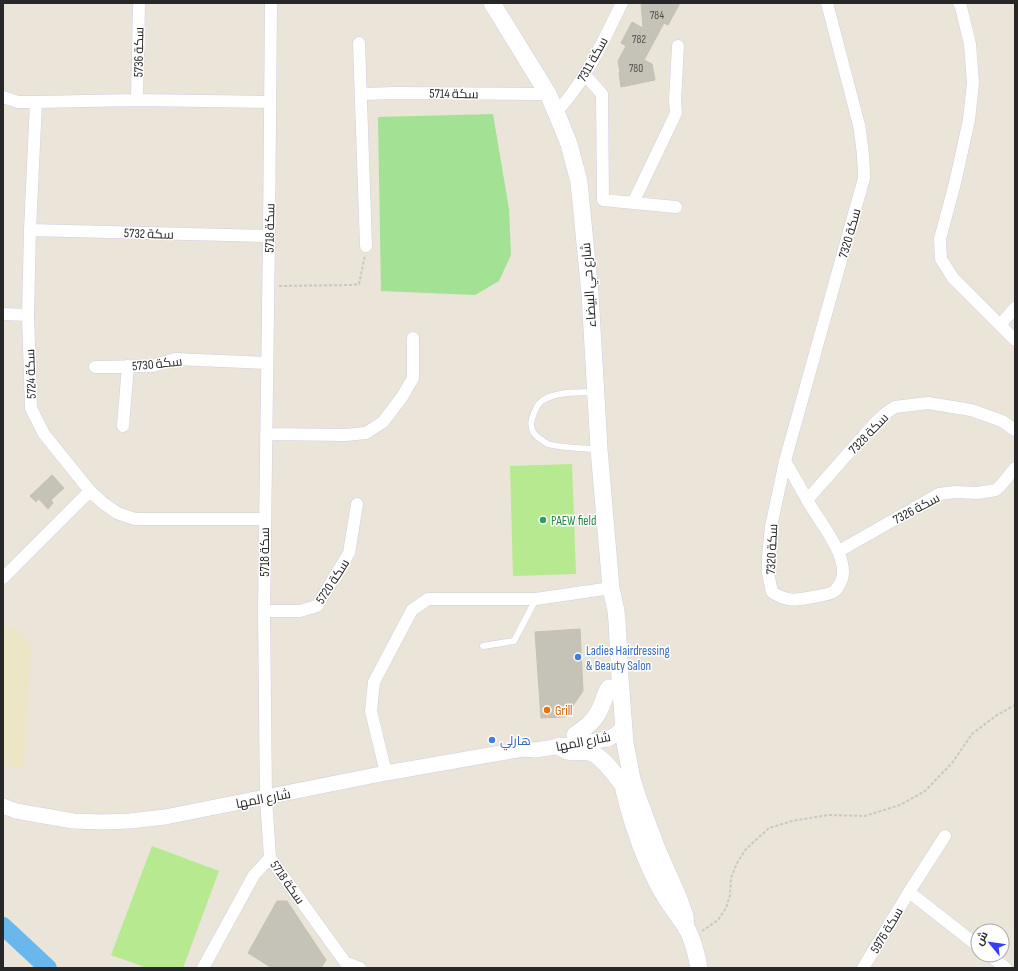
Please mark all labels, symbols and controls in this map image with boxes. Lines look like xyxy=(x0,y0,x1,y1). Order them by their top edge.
house number: 784 xyxy=(650,9,664,22)
street label: سكة 5736 xyxy=(131,27,147,77)
house number: 782 xyxy=(632,33,646,46)
street label: سكة 7311 xyxy=(574,34,612,85)
house number: 780 xyxy=(629,62,643,75)
street label: سكة 5714 xyxy=(429,86,479,102)
street label: سكة 5718 xyxy=(262,203,278,253)
street label: سكة 7320 xyxy=(835,207,865,260)
street label: سكة 5732 xyxy=(124,225,174,243)
street label: شارع حي البيضاء xyxy=(578,242,602,328)
street label: سكة 5724 xyxy=(22,349,40,399)
street label: سكة 5730 xyxy=(131,353,183,375)
street label: سكة 7328 xyxy=(845,410,892,457)
street label: سكة 7326 xyxy=(890,490,943,528)
place label: PAEW field xyxy=(551,513,596,529)
marker: PAEW field xyxy=(538,515,548,525)
street label: سكة 7320 xyxy=(763,523,781,575)
street label: سكة 5718 xyxy=(257,527,273,577)
street label: سكة 5720 xyxy=(312,556,353,607)
place label: Ladies Hairdressing & Beauty Salon xyxy=(586,643,670,674)
marker: Ladies Hairdressing & Beauty Salon xyxy=(573,652,583,662)
place label: Grill xyxy=(555,703,573,719)
marker: Grill xyxy=(542,705,552,715)
street label: شارع المها xyxy=(554,729,612,755)
place label: هارلي xyxy=(500,733,531,751)
marker: هارلي xyxy=(487,735,497,745)
street label: شارع المها xyxy=(234,786,292,812)
street label: سكة 5718 xyxy=(266,858,308,907)
street label: سكة 5976 xyxy=(867,905,907,956)
north arrow xyxy=(970,923,1010,963)
text: ش xyxy=(973,929,991,948)

